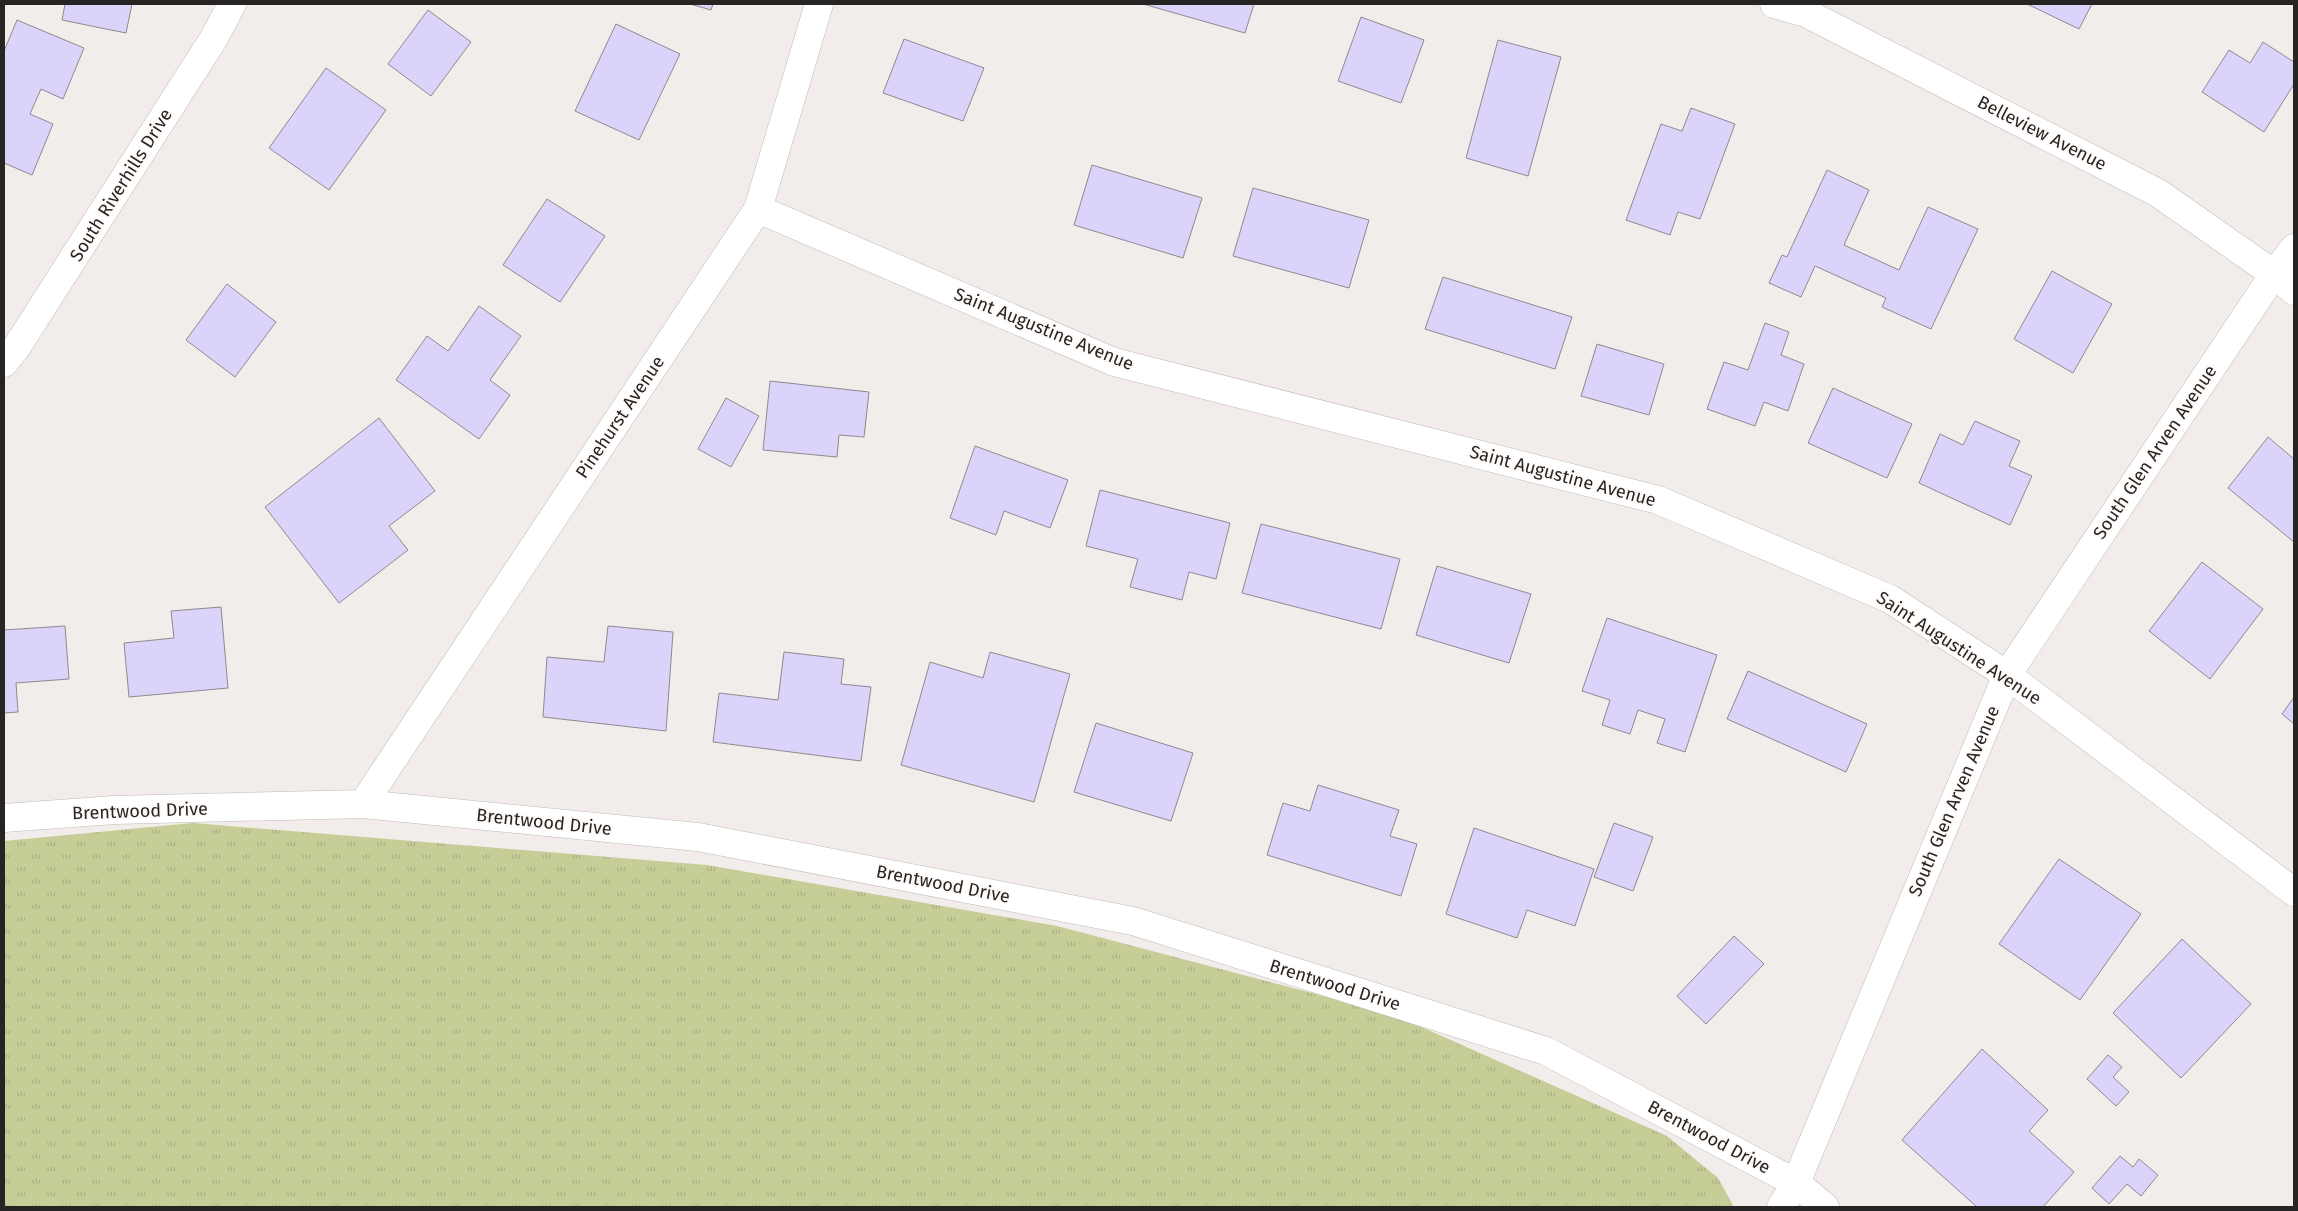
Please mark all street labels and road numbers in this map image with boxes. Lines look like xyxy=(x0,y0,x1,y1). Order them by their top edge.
street label: Belleview Avenue xyxy=(1974,91,2110,175)
street label: South Riverhills Drive xyxy=(65,105,177,265)
street label: Saint Augustine Avenue xyxy=(951,283,1137,375)
street label: Pinehurst Avenue xyxy=(571,352,669,482)
street label: South Glen Arven Avenue xyxy=(2089,361,2221,543)
street label: Saint Augustine Avenue xyxy=(1468,441,1658,511)
street label: Saint Augustine Avenue xyxy=(1873,587,2045,709)
street label: South Glen Arven Avenue xyxy=(1904,702,2004,900)
street label: Brentwood Drive xyxy=(72,798,208,824)
street label: Brentwood Drive xyxy=(475,804,613,840)
street label: Brentwood Drive xyxy=(874,860,1012,908)
street label: Brentwood Drive xyxy=(1267,955,1403,1015)
street label: Brentwood Drive xyxy=(1644,1095,1774,1179)

